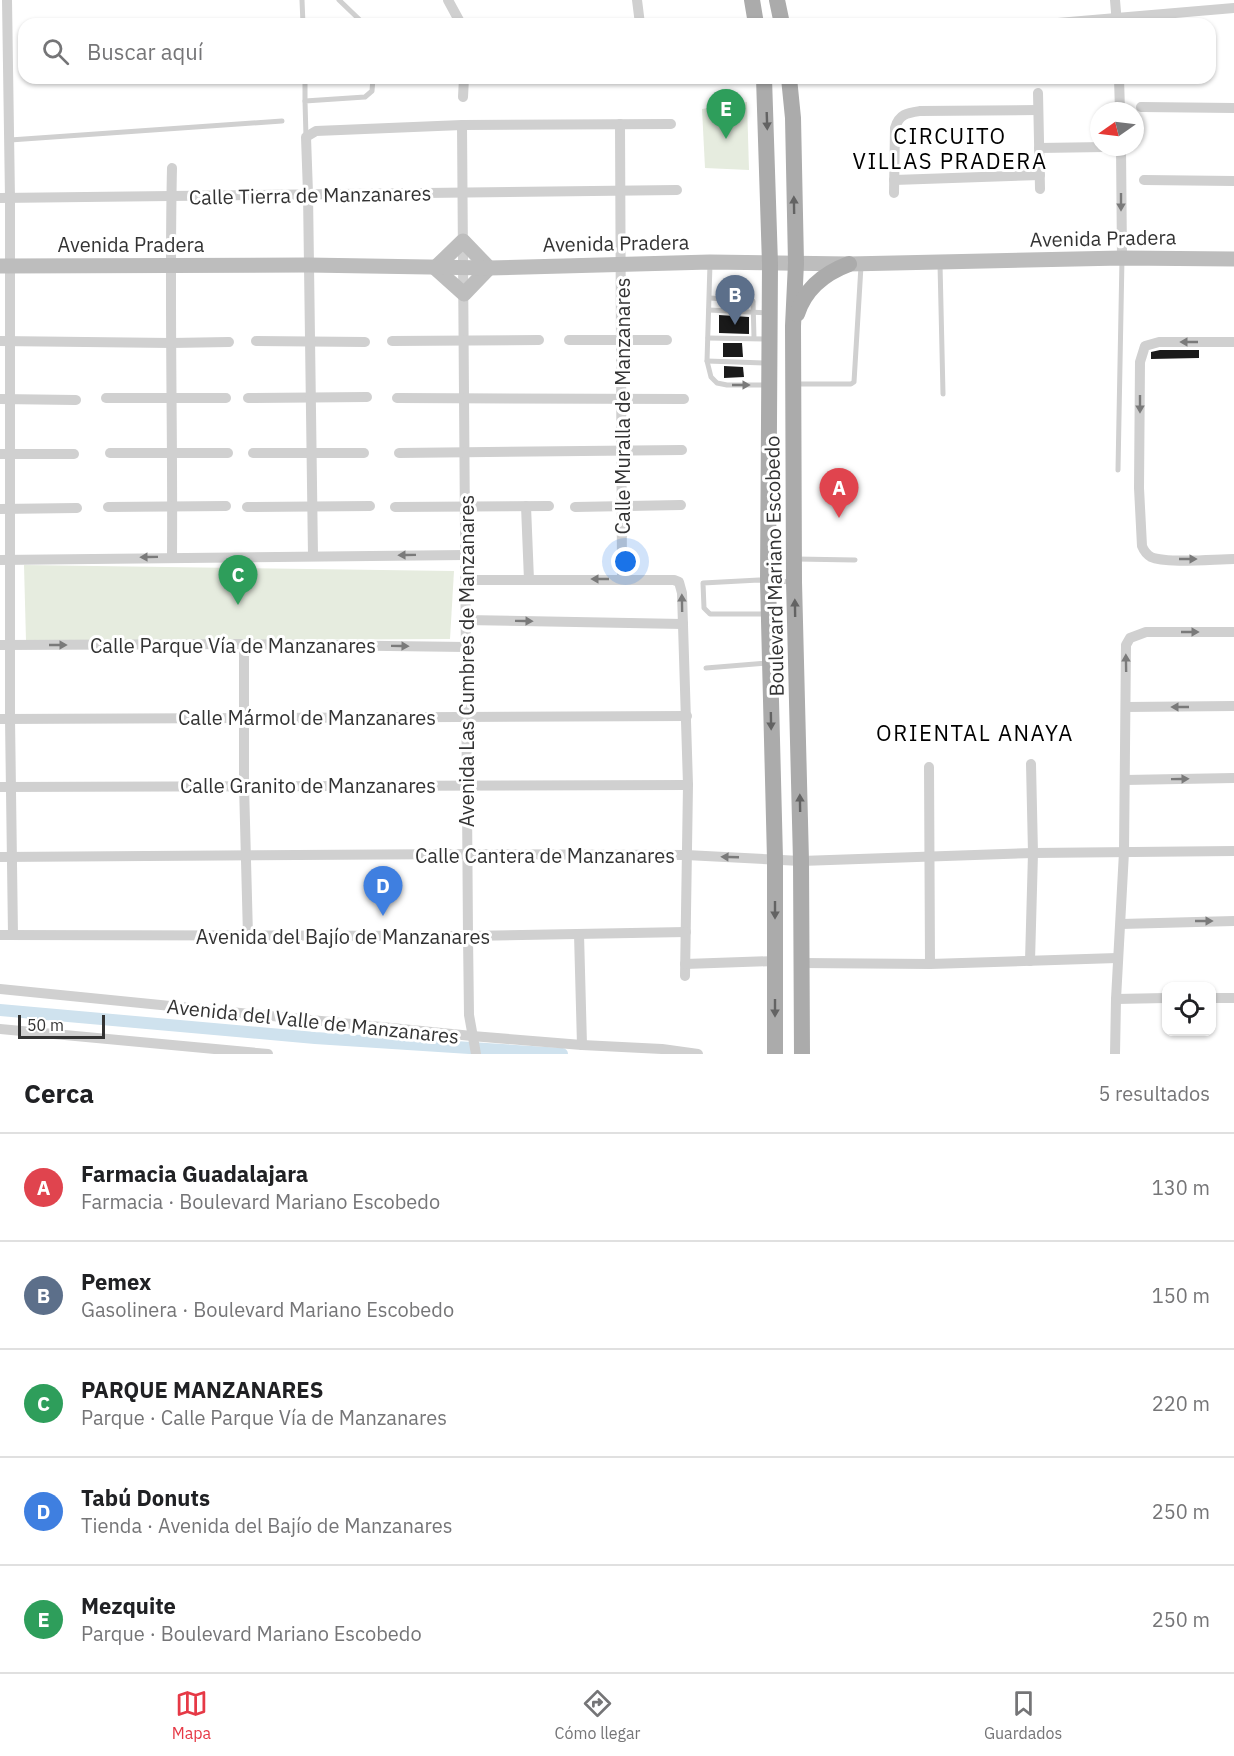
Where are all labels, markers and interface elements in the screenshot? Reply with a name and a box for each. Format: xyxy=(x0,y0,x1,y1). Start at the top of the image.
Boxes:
search box xyxy=(18,18,1216,84)
icon: search xyxy=(39,35,72,68)
text: Buscar aquí xyxy=(87,37,203,66)
pin: E xyxy=(706,90,746,139)
north arrow xyxy=(1090,102,1144,156)
one-way arrow xyxy=(762,112,771,131)
district label: CIRCUITO VILLAS PRADERA xyxy=(852,121,1048,175)
street label: Calle Tierra de Manzanares xyxy=(189,179,431,211)
one-way arrow xyxy=(1116,193,1126,212)
one-way arrow xyxy=(790,195,799,214)
street label: Avenida Pradera xyxy=(1029,223,1177,253)
street label: Avenida Pradera xyxy=(542,228,690,258)
street label: Avenida Pradera xyxy=(58,231,205,258)
pin: B xyxy=(716,276,754,325)
street label: Calle Muralla de Manzanares xyxy=(609,278,636,534)
one-way arrow xyxy=(1179,337,1198,347)
one-way arrow xyxy=(731,380,750,390)
one-way arrow xyxy=(1135,394,1145,413)
street label: Boulevard Mariano Escobedo xyxy=(758,435,790,697)
pin: A xyxy=(820,468,858,518)
street label: Avenida Las Cumbres de Manzanares xyxy=(453,495,480,827)
your location xyxy=(611,547,640,576)
one-way arrow xyxy=(397,550,416,560)
one-way arrow xyxy=(139,552,158,562)
one-way arrow xyxy=(1179,554,1198,564)
pin: C xyxy=(218,556,258,605)
one-way arrow xyxy=(590,574,609,584)
one-way arrow xyxy=(678,593,687,612)
one-way arrow xyxy=(790,598,800,617)
one-way arrow xyxy=(514,616,533,626)
one-way arrow xyxy=(1181,627,1200,637)
street label: Calle Parque Vía de Manzanares xyxy=(90,632,376,659)
one-way arrow xyxy=(49,640,68,650)
one-way arrow xyxy=(391,641,410,651)
one-way arrow xyxy=(1121,654,1131,673)
one-way arrow xyxy=(1171,702,1190,711)
street label: Calle Mármol de Manzanares xyxy=(178,704,436,731)
one-way arrow xyxy=(767,712,776,731)
district label: ORIENTAL ANAYA xyxy=(876,718,1074,747)
street label: Calle Granito de Manzanares xyxy=(180,772,436,799)
one-way arrow xyxy=(1170,774,1189,784)
one-way arrow xyxy=(795,793,804,812)
street label: Calle Cantera de Manzanares xyxy=(415,842,675,869)
one-way arrow xyxy=(721,852,740,862)
pin: D xyxy=(364,866,403,916)
one-way arrow xyxy=(770,901,780,920)
one-way arrow xyxy=(1194,916,1213,926)
street label: Avenida del Bajío de Manzanares xyxy=(196,923,490,950)
map controls xyxy=(1162,982,1216,1036)
button: locate xyxy=(1162,982,1216,1036)
street label: Avenida del Valle de Manzanares xyxy=(166,992,460,1050)
one-way arrow xyxy=(770,998,780,1017)
scale bar xyxy=(18,1012,105,1040)
text: 50 m xyxy=(27,1015,64,1035)
text: Cerca xyxy=(24,1076,94,1110)
text: 5 resultados xyxy=(1098,1080,1210,1107)
text: Farmacia Guadalajara xyxy=(81,1159,308,1188)
text: A xyxy=(37,1174,50,1201)
text: 130 m xyxy=(1152,1174,1210,1201)
text: Farmacia · Boulevard Mariano Escobedo xyxy=(81,1188,440,1215)
text: Pemex xyxy=(81,1267,151,1296)
text: B xyxy=(37,1282,50,1309)
text: 150 m xyxy=(1152,1282,1210,1309)
text: Gasolinera · Boulevard Mariano Escobedo xyxy=(81,1296,454,1323)
text: PARQUE MANZANARES xyxy=(81,1375,323,1404)
text: C xyxy=(37,1390,50,1417)
text: 220 m xyxy=(1152,1390,1210,1417)
text: Parque · Calle Parque Vía de Manzanares xyxy=(81,1404,447,1431)
text: Tabú Donuts xyxy=(81,1483,210,1512)
text: D xyxy=(37,1498,50,1525)
text: 250 m xyxy=(1152,1498,1210,1525)
text: Tienda · Avenida del Bajío de Manzanares xyxy=(81,1512,452,1539)
text: Mezquite xyxy=(81,1591,176,1620)
text: E xyxy=(37,1606,50,1633)
text: 250 m xyxy=(1152,1606,1210,1633)
text: Parque · Boulevard Mariano Escobedo xyxy=(81,1620,422,1647)
tab: Mapa xyxy=(172,1687,211,1743)
tab: Cómo llegar xyxy=(555,1687,640,1743)
tab: Guardados xyxy=(984,1687,1062,1743)

